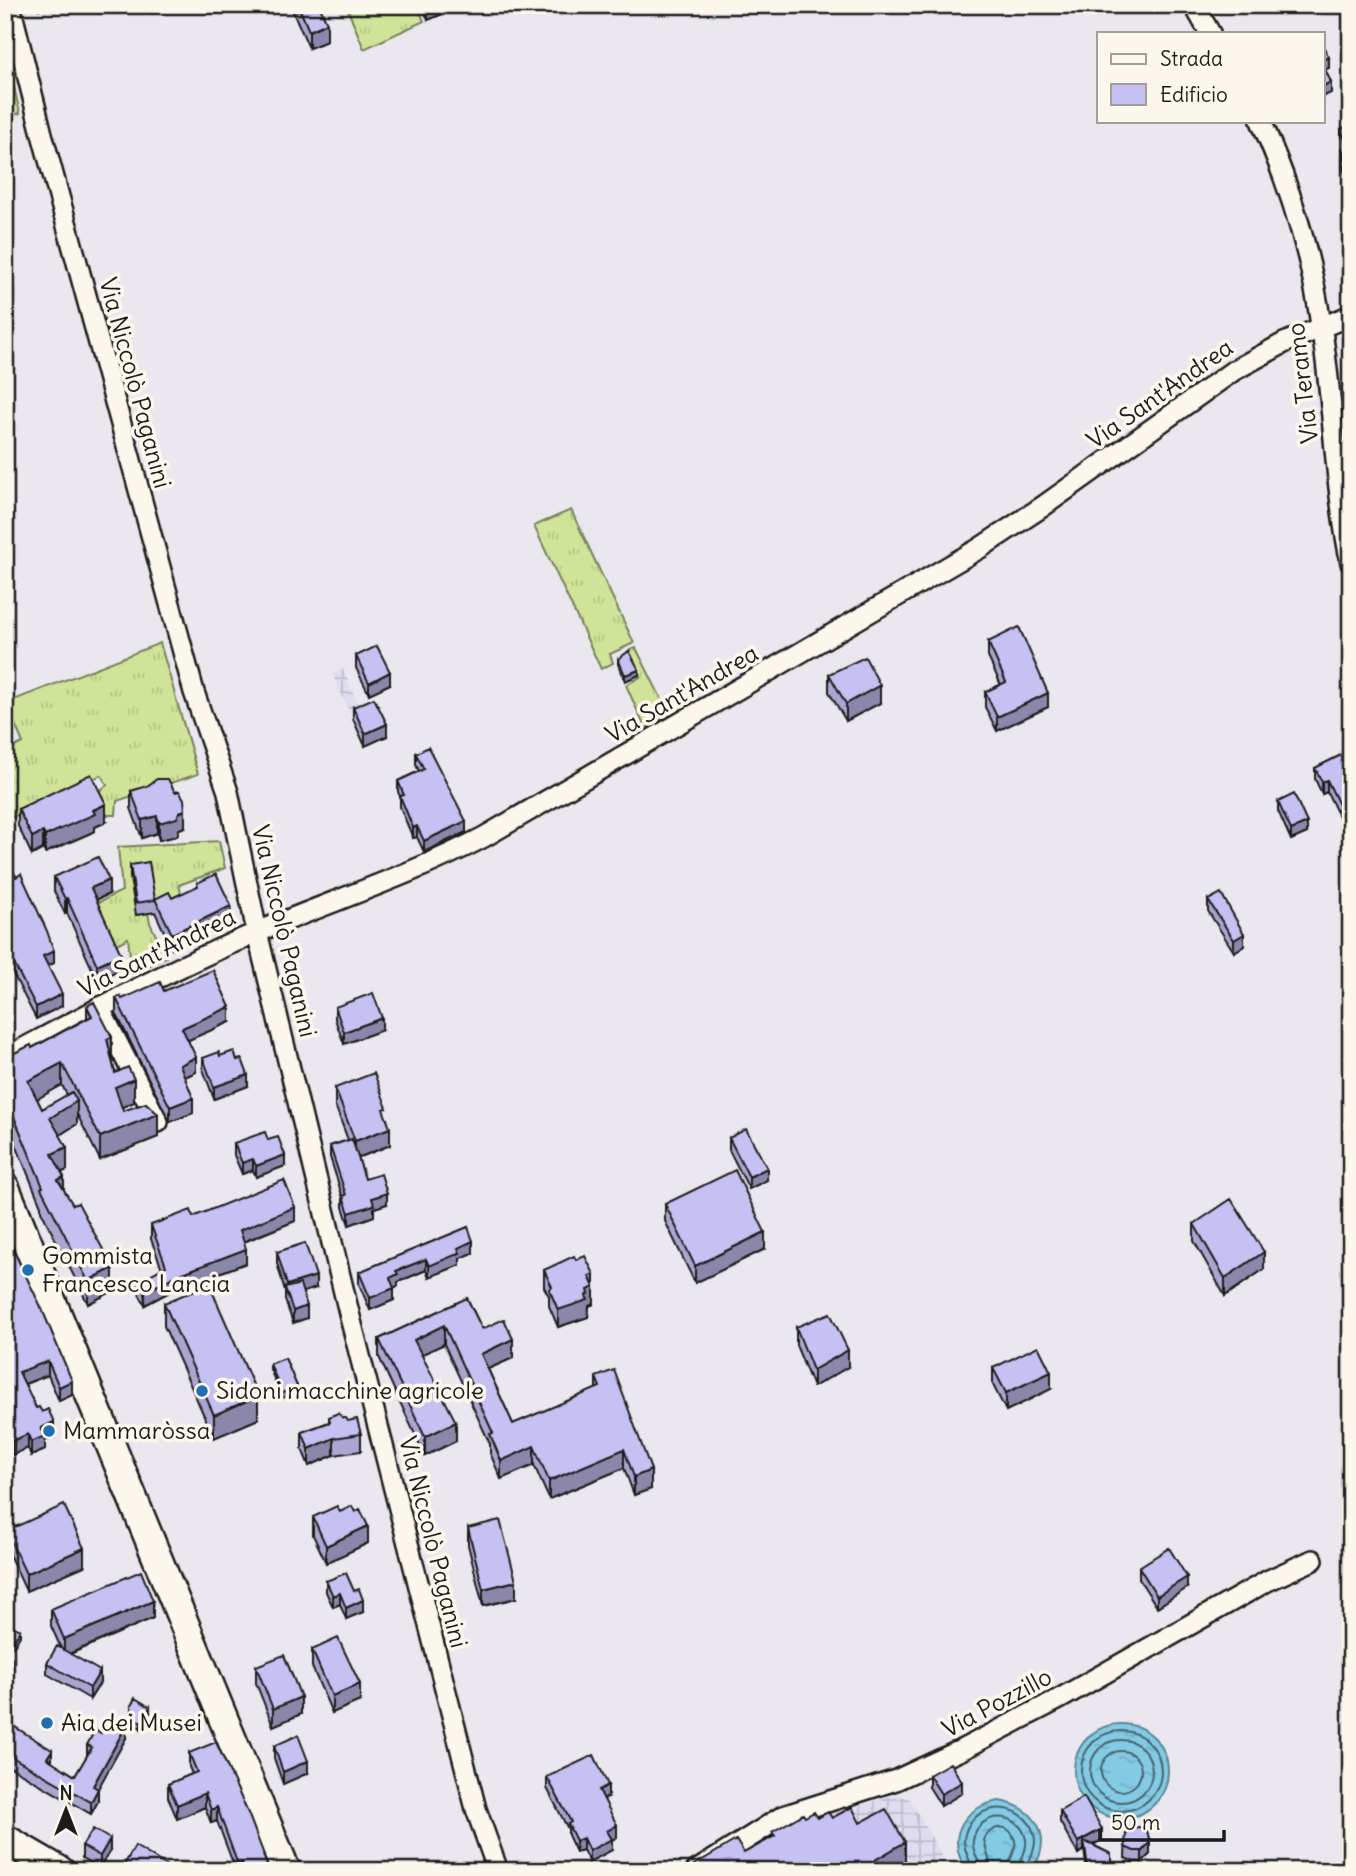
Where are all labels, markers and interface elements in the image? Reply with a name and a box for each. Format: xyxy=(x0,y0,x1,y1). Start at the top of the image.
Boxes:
legend xyxy=(1097,32,1324,122)
text: Strada xyxy=(1160,45,1223,72)
text: Edificio xyxy=(1160,81,1228,108)
street label: Via Niccolò Paganini xyxy=(93,274,179,491)
street label: Via Teramo xyxy=(1280,321,1324,445)
street label: Via Sant'Andrea xyxy=(1081,332,1238,455)
street label: Via Sant'Andrea xyxy=(600,637,763,749)
street label: Via Niccolò Paganini xyxy=(246,822,324,1040)
street label: Via Sant'Andrea xyxy=(73,901,240,1003)
place label: Gommista Francesco Lancia xyxy=(42,1240,230,1298)
marker: Gommista Francesco Lancia xyxy=(20,1262,36,1278)
place label: Sidoni macchine agricole xyxy=(216,1375,484,1405)
marker: Sidoni macchine agricole xyxy=(194,1383,210,1399)
place label: Mammaròssa xyxy=(63,1415,210,1445)
marker: Mammaròssa xyxy=(41,1423,57,1439)
street label: Via Niccolò Paganini xyxy=(393,1433,475,1651)
street label: Via Pozzillo xyxy=(937,1661,1056,1743)
place label: Aia dei Musei xyxy=(61,1707,202,1737)
marker: Aia dei Musei xyxy=(39,1715,55,1731)
north arrow xyxy=(32,1774,102,1844)
text: N xyxy=(59,1781,73,1805)
scale bar xyxy=(1100,1799,1225,1843)
text: 50 m xyxy=(1111,1809,1160,1836)

